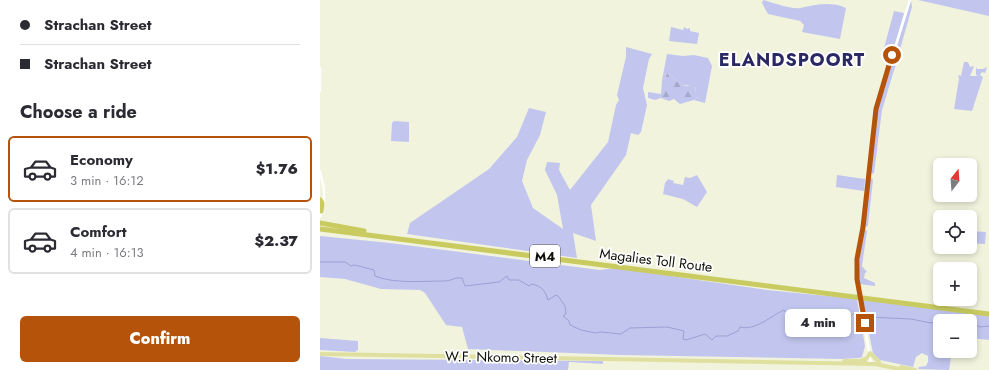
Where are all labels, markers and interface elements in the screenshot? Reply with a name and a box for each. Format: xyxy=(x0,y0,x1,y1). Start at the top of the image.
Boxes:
text: Strachan Street xyxy=(44,14,152,36)
route start xyxy=(883,46,901,64)
district label: ELANDSPOORT xyxy=(719,47,865,73)
text: Strachan Street xyxy=(44,53,152,75)
text: Choose a ride xyxy=(20,99,137,125)
text: Economy xyxy=(70,149,133,171)
icon: car xyxy=(22,151,58,187)
text: $1.76 xyxy=(256,158,298,180)
north arrow xyxy=(933,158,977,202)
map controls xyxy=(933,158,977,358)
text: 3 min · 16:12 xyxy=(70,171,144,190)
button: locate xyxy=(933,210,977,254)
text: Comfort xyxy=(70,221,127,243)
icon: car xyxy=(22,223,58,259)
text: $2.37 xyxy=(255,230,298,252)
text: 4 min · 16:13 xyxy=(70,243,144,262)
street label: Magalies Toll Route xyxy=(598,243,714,277)
road number: M4 xyxy=(530,245,560,267)
button: + xyxy=(933,262,977,306)
callout: 4 min xyxy=(785,309,851,337)
text: 4 min xyxy=(800,313,836,332)
route end xyxy=(856,314,874,332)
button: − xyxy=(933,314,977,358)
button: Confirm xyxy=(20,316,300,362)
street label: W.F. Nkomo Street xyxy=(445,346,558,368)

